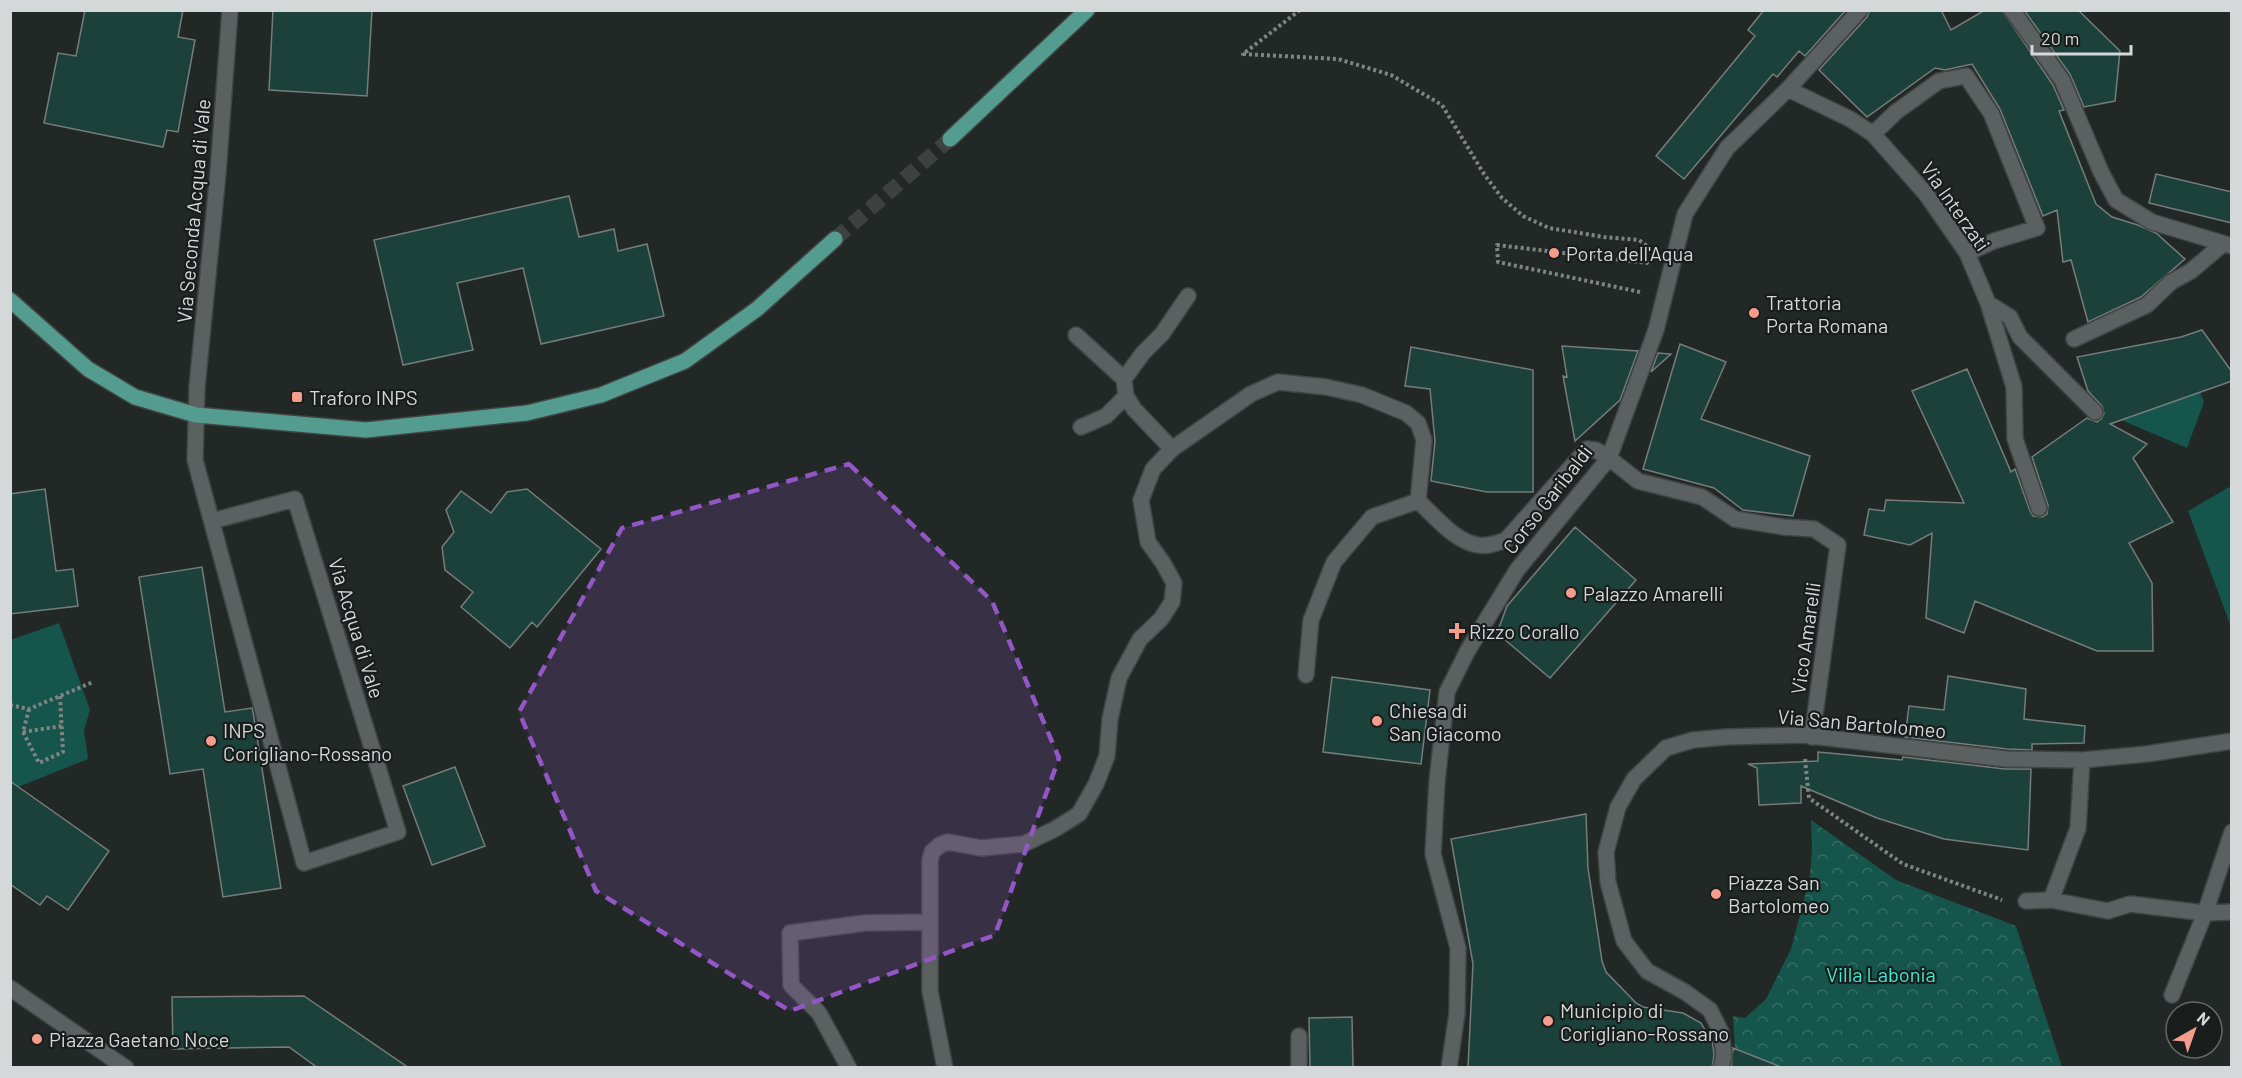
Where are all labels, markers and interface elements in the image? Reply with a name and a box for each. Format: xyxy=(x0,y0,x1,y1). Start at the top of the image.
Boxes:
scale bar xyxy=(2032,18,2131,56)
text: 20 m xyxy=(2041,27,2079,49)
street label: Via Seconda Acqua di Vale xyxy=(171,98,215,324)
street label: Via Interzati xyxy=(1916,157,1996,255)
place label: Porta dell'Aqua xyxy=(1566,241,1693,265)
marker: Porta dell'Aqua xyxy=(1547,246,1561,260)
place label: Trattoria Porta Romana xyxy=(1766,290,1888,337)
marker: Trattoria Porta Romana xyxy=(1747,306,1761,320)
place label: Traforo INPS xyxy=(309,385,418,409)
marker: Traforo INPS xyxy=(290,390,304,404)
street label: Corso Garibaldi xyxy=(1497,440,1597,558)
street label: Via Acqua di Vale xyxy=(324,555,390,701)
street label: Vico Amarelli xyxy=(1785,580,1825,696)
place label: Palazzo Amarelli xyxy=(1583,581,1724,605)
marker: Palazzo Amarelli xyxy=(1564,586,1578,600)
place label: Rizzo Corallo xyxy=(1469,619,1580,643)
marker: Rizzo Corallo xyxy=(1450,624,1464,638)
place label: Chiesa di San Giacomo xyxy=(1389,698,1502,745)
street label: Via San Bartolomeo xyxy=(1777,704,1947,742)
marker: Chiesa di San Giacomo xyxy=(1370,714,1384,728)
place label: INPS Corigliano-Rossano xyxy=(223,718,392,765)
marker: INPS Corigliano-Rossano xyxy=(204,734,218,748)
place label: Piazza San Bartolomeo xyxy=(1728,870,1830,917)
marker: Piazza San Bartolomeo xyxy=(1709,887,1723,901)
park label: Villa Labonia xyxy=(1826,962,1936,986)
place label: Municipio di Corigliano-Rossano xyxy=(1560,998,1729,1045)
north arrow xyxy=(2164,1000,2224,1060)
text: N xyxy=(2194,1007,2214,1029)
marker: Municipio di Corigliano-Rossano xyxy=(1541,1014,1555,1028)
place label: Piazza Gaetano Noce xyxy=(49,1027,230,1051)
marker: Piazza Gaetano Noce xyxy=(30,1032,44,1046)

